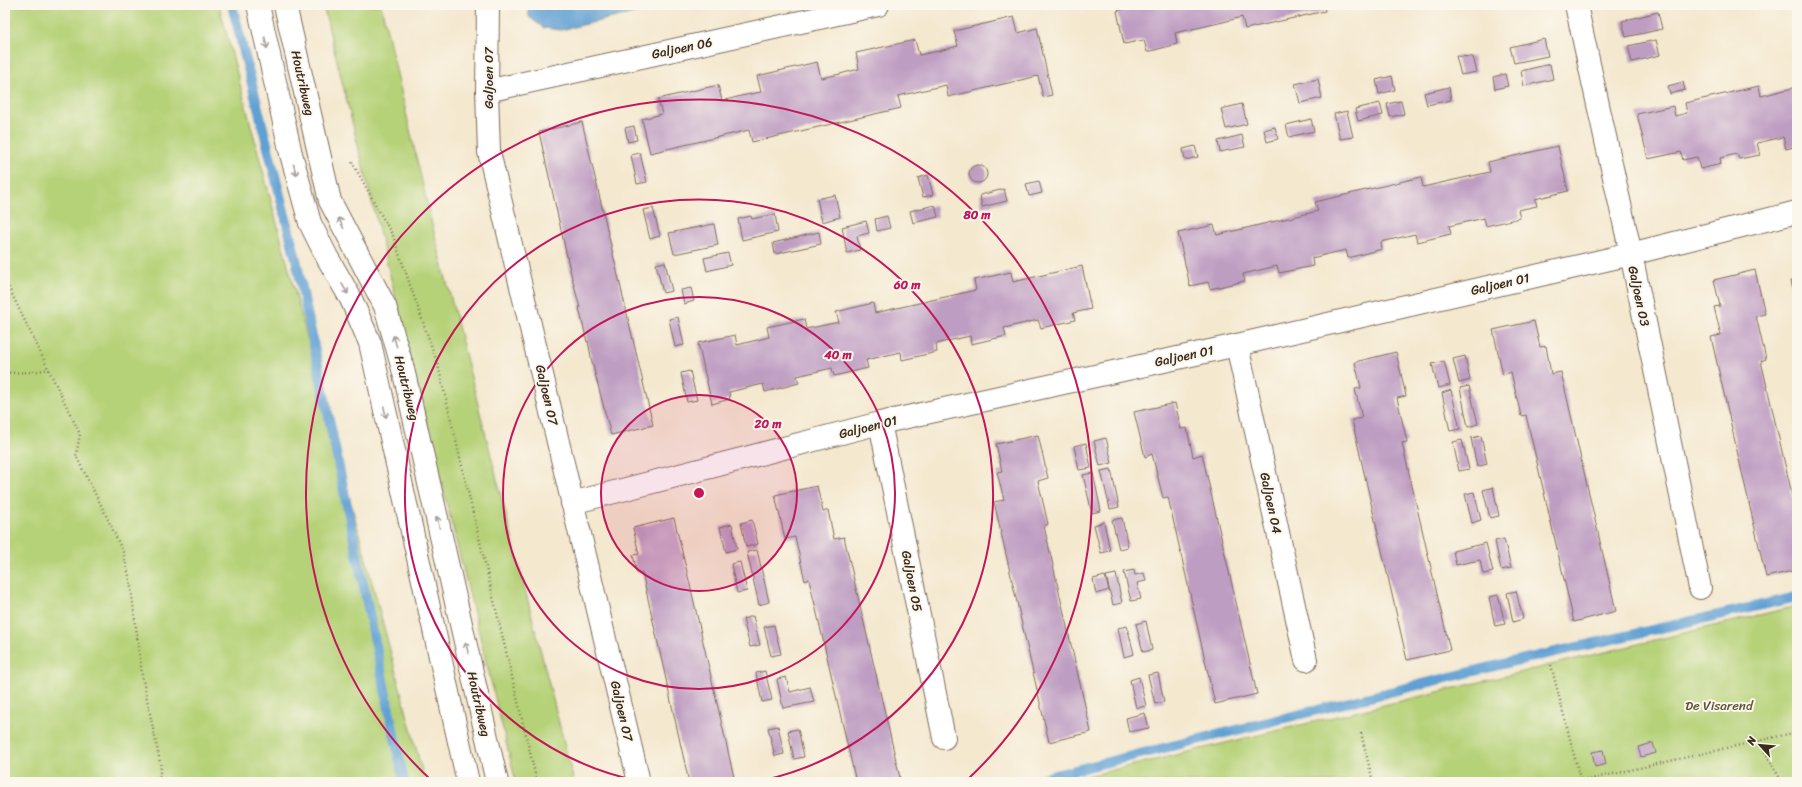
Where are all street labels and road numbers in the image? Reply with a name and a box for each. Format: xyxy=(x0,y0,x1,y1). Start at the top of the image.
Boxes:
street label: Galjoen 06 xyxy=(650,30,714,66)
street label: Galjoen 07 xyxy=(477,46,500,109)
street label: Houtribweg xyxy=(284,48,322,118)
street label: Galjoen 03 xyxy=(1621,264,1657,328)
street label: Galjoen 01 xyxy=(1468,266,1532,302)
street label: Galjoen 01 xyxy=(1152,338,1216,373)
street label: Houtribweg xyxy=(388,353,426,423)
street label: Galjoen 07 xyxy=(529,362,565,429)
street label: Galjoen 01 xyxy=(836,409,900,445)
street label: Galjoen 04 xyxy=(1253,470,1289,536)
street label: Galjoen 05 xyxy=(895,548,929,614)
street label: Houtribweg xyxy=(460,669,498,739)
street label: Galjoen 07 xyxy=(604,678,640,745)

